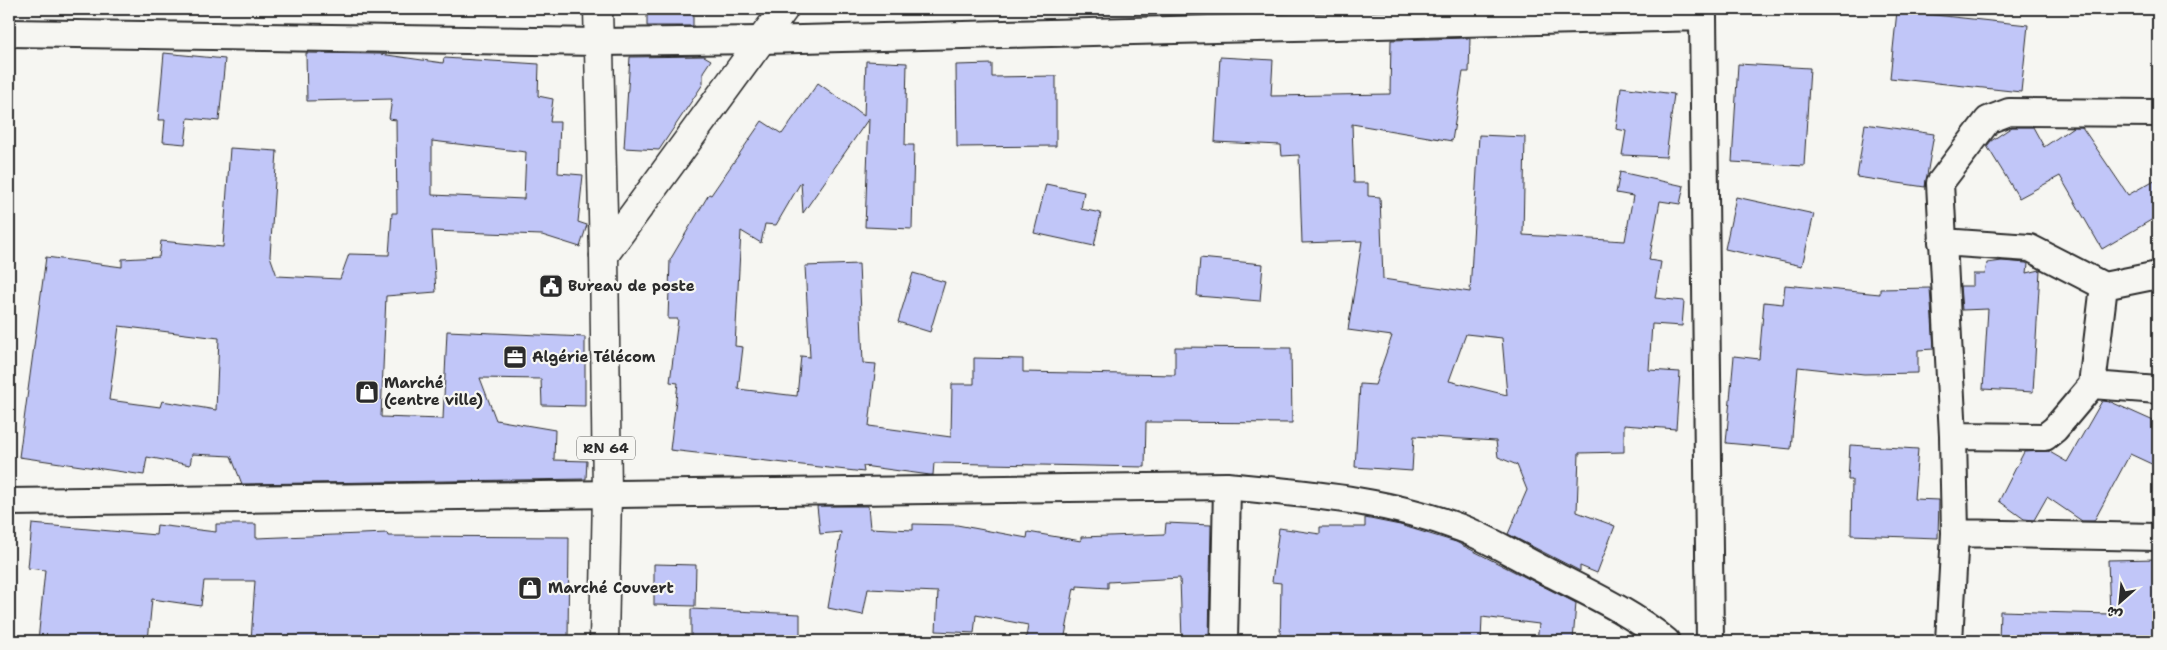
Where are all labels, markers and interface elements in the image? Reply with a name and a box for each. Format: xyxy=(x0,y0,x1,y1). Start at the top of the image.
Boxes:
public building icon: Bureau de poste xyxy=(538,273,564,299)
place label: Bureau de poste xyxy=(568,276,695,296)
office icon: Algérie Télécom xyxy=(502,344,528,370)
place label: Algérie Télécom xyxy=(532,347,656,367)
place label: Marché (centre ville) xyxy=(384,373,483,410)
shop icon: Marché (centre ville) xyxy=(354,379,380,405)
road number: RN 64 xyxy=(577,436,635,459)
shop icon: Marché Couvert xyxy=(517,575,543,601)
place label: Marché Couvert xyxy=(548,578,674,598)
north arrow xyxy=(2094,578,2144,628)
text: ش xyxy=(2103,602,2125,625)

